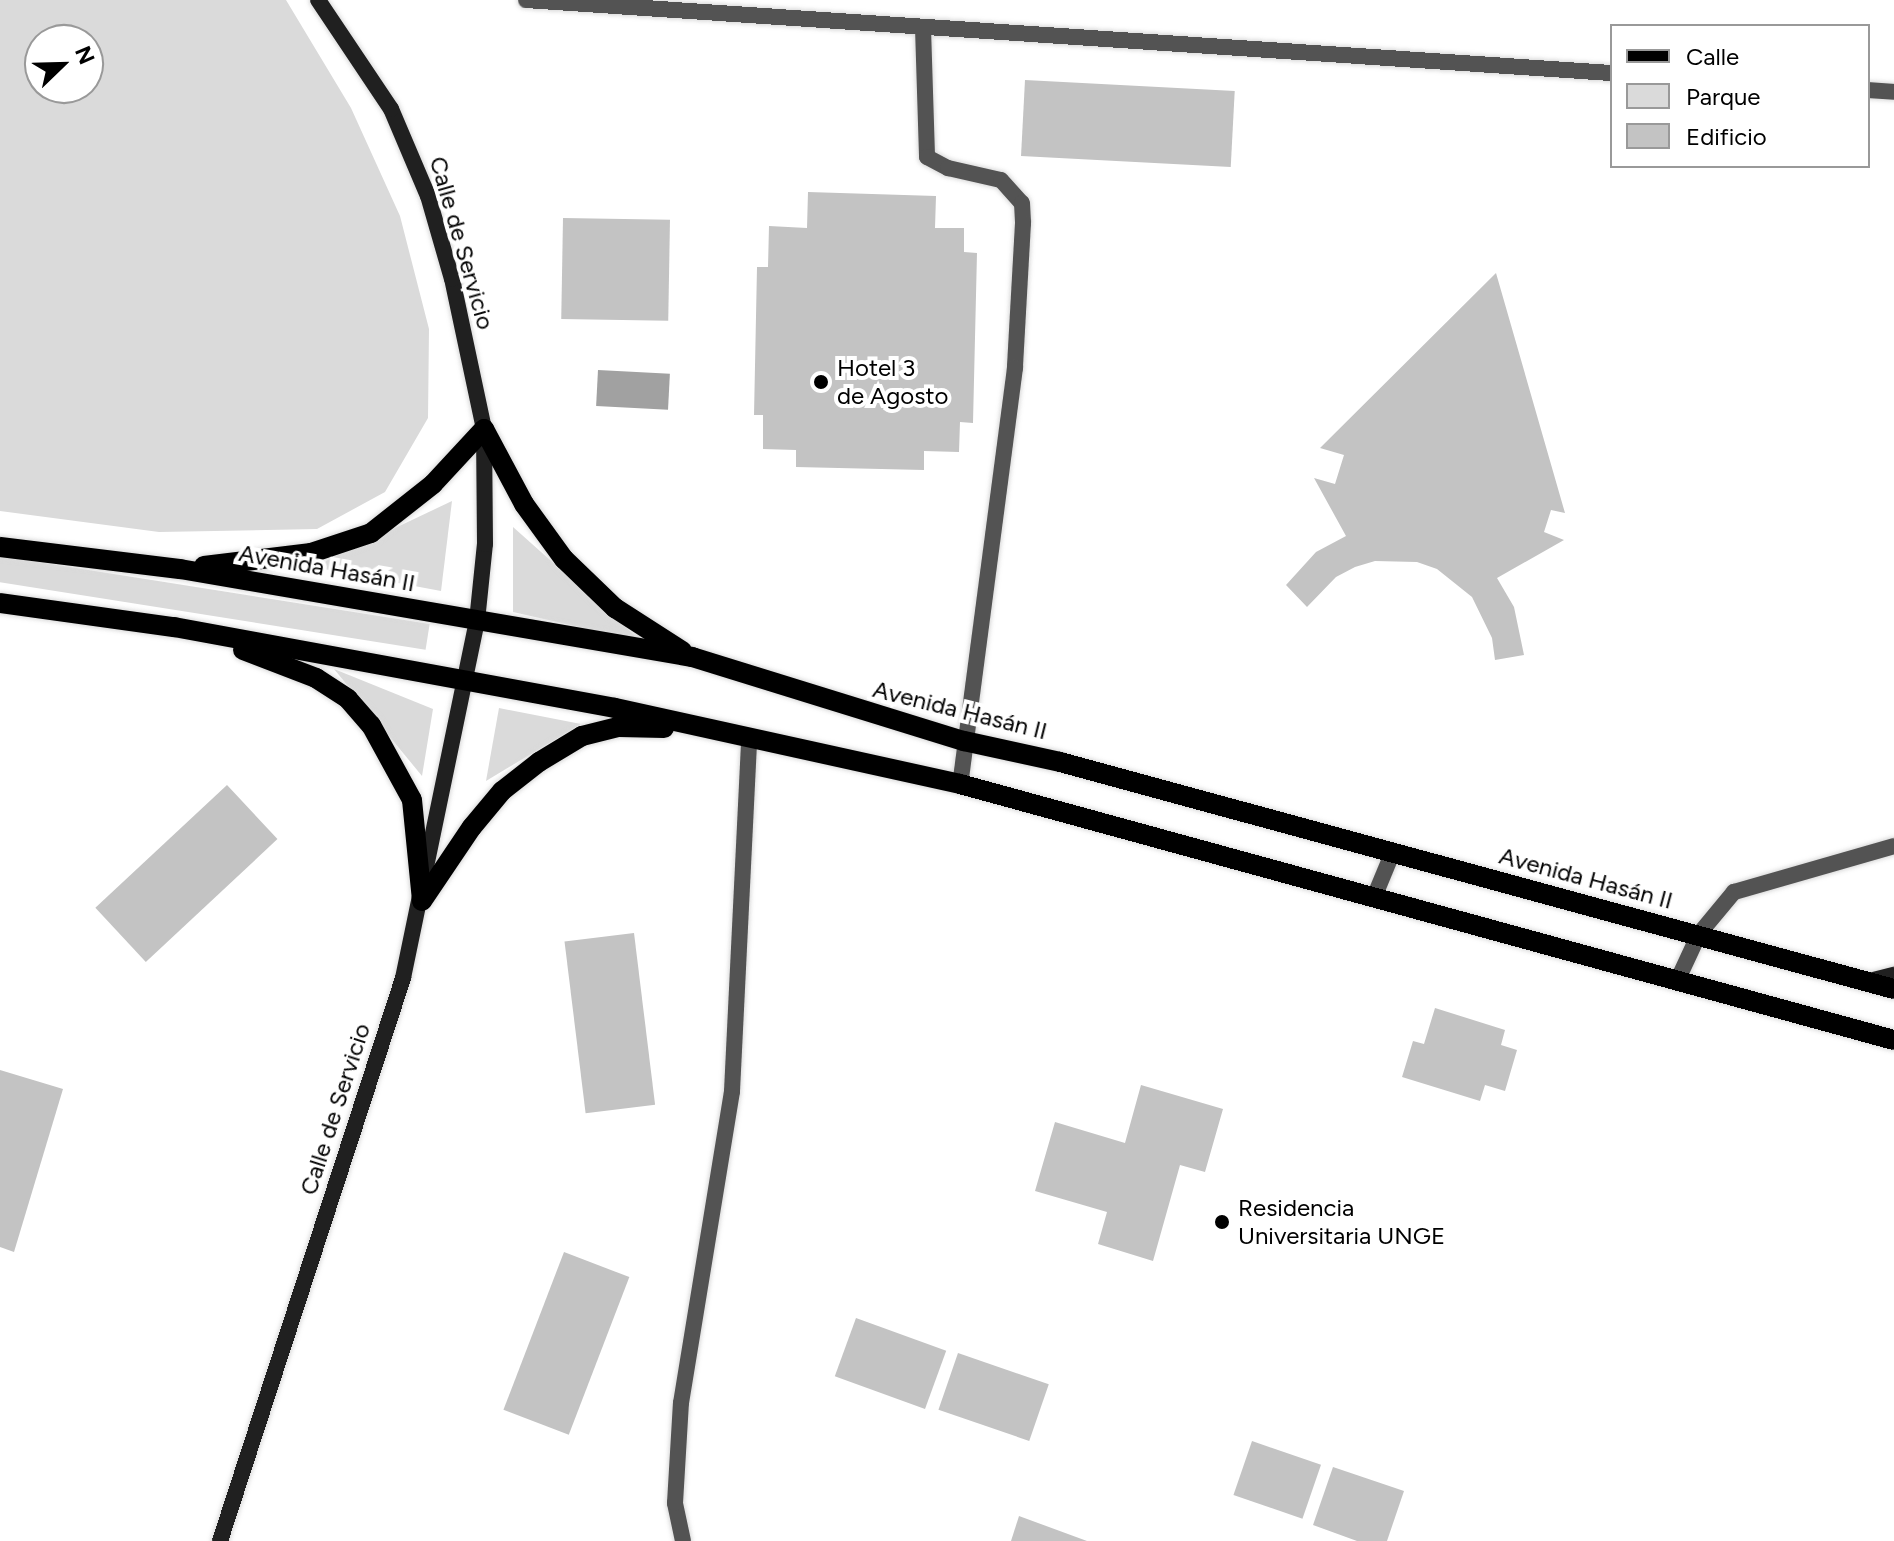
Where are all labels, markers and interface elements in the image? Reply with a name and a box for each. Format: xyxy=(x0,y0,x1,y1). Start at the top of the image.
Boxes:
north arrow xyxy=(24,24,104,104)
legend xyxy=(1610,24,1870,168)
text: N xyxy=(69,42,100,68)
text: Calle xyxy=(1686,42,1739,71)
text: Parque xyxy=(1686,82,1760,111)
text: Edificio xyxy=(1686,122,1767,151)
street label: Calle de Servicio xyxy=(424,153,500,333)
place label: Hotel 3 de Agosto xyxy=(837,354,948,410)
marker: Hotel 3 de Agosto xyxy=(812,373,830,391)
street label: Avenida Hasán II xyxy=(237,538,417,598)
street label: Avenida Hasán II xyxy=(870,674,1050,746)
street label: Avenida Hasán II xyxy=(1496,841,1676,915)
street label: Calle de Servicio xyxy=(294,1020,376,1198)
place label: Residencia Universitaria UNGE xyxy=(1238,1194,1445,1250)
marker: Residencia Universitaria UNGE xyxy=(1213,1213,1231,1231)

